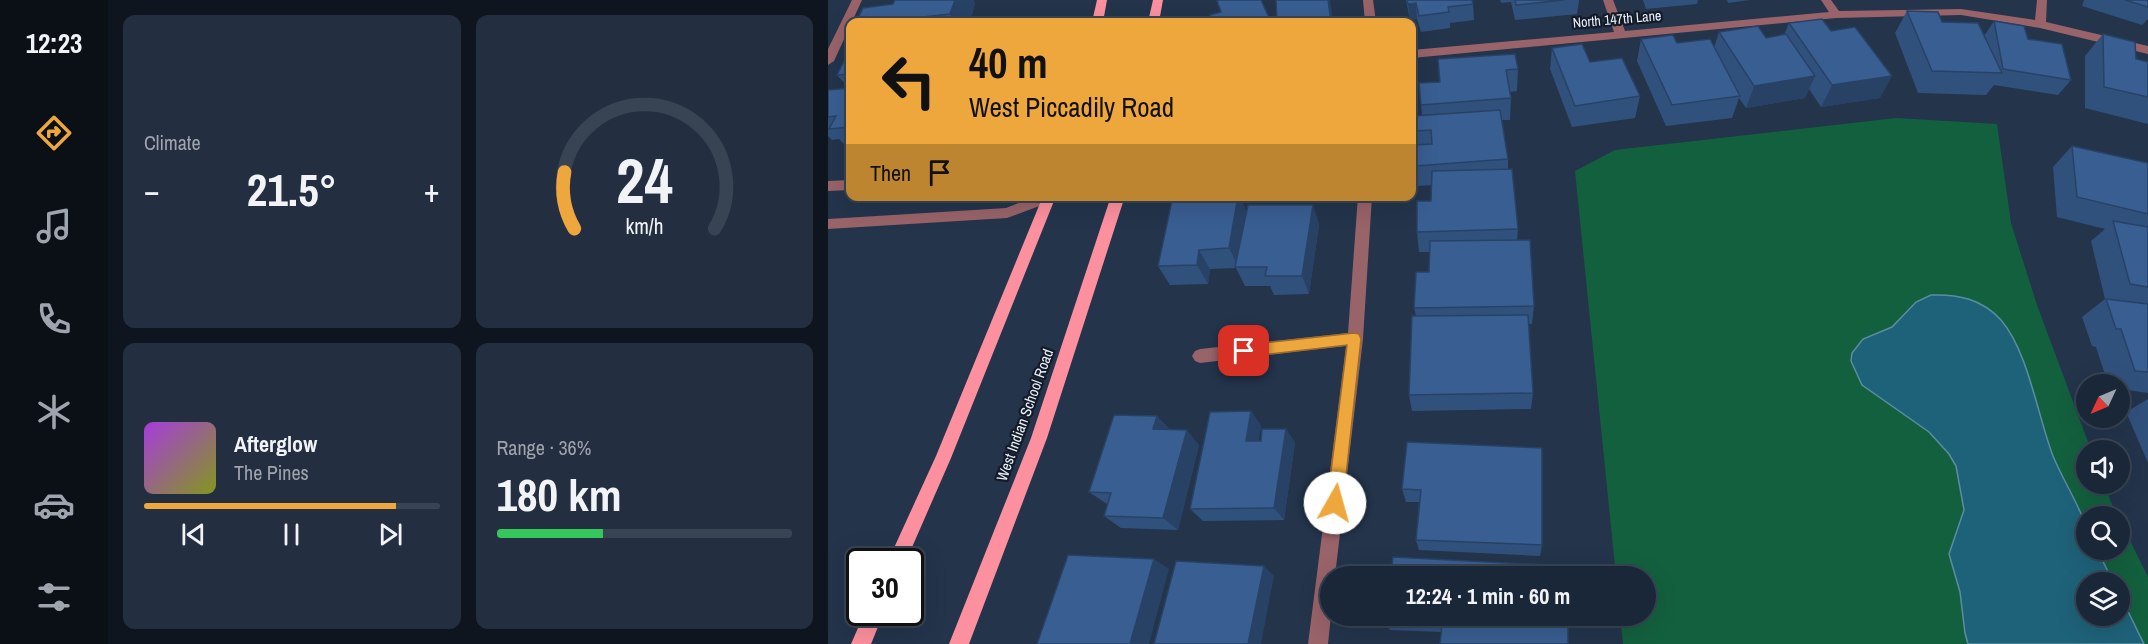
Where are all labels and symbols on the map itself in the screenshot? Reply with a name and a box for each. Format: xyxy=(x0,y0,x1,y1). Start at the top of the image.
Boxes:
street label: North 147th Lane xyxy=(1572,6,1662,32)
pin xyxy=(1218,325,1269,376)
street label: West Indian School Road xyxy=(991,346,1058,484)
north arrow xyxy=(2076,374,2130,428)
position arrow xyxy=(1303,471,1367,535)
speed limit sign: 30 xyxy=(846,548,924,626)

